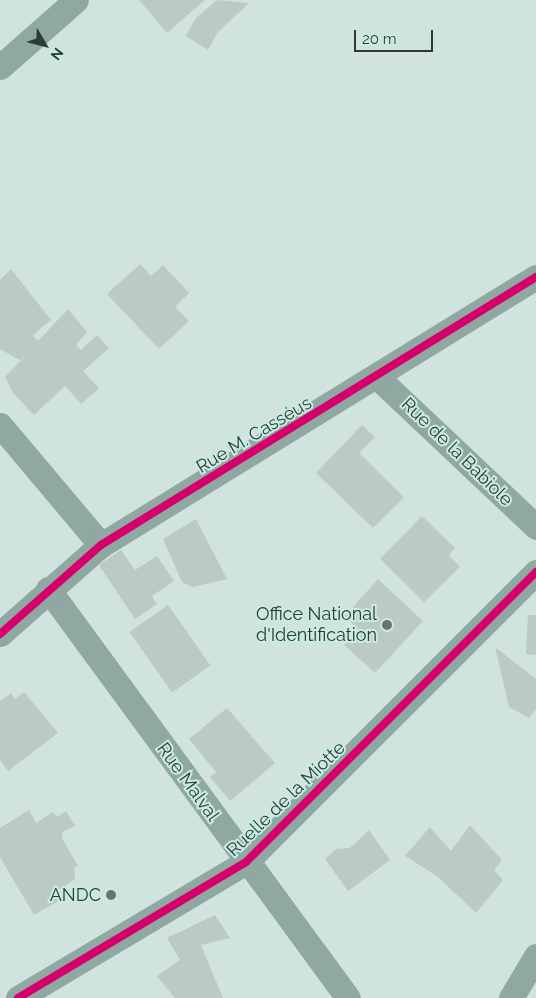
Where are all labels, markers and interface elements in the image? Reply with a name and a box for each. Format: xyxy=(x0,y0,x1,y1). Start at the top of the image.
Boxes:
north arrow xyxy=(20,20,70,70)
scale bar xyxy=(356,20,435,52)
text: 20 m xyxy=(362,30,397,48)
text: N xyxy=(47,45,67,63)
street label: Rue M. Casséus xyxy=(192,392,316,478)
street label: Rue de la Babiole xyxy=(397,393,517,511)
place label: Office National d'Identification xyxy=(256,604,377,646)
marker: Office National d'Identification xyxy=(381,619,393,631)
street label: Ruelle de la Miotte xyxy=(222,737,350,861)
street label: Rue Malval xyxy=(152,739,224,825)
place label: ANDC xyxy=(50,884,101,906)
marker: ANDC xyxy=(105,889,117,901)

